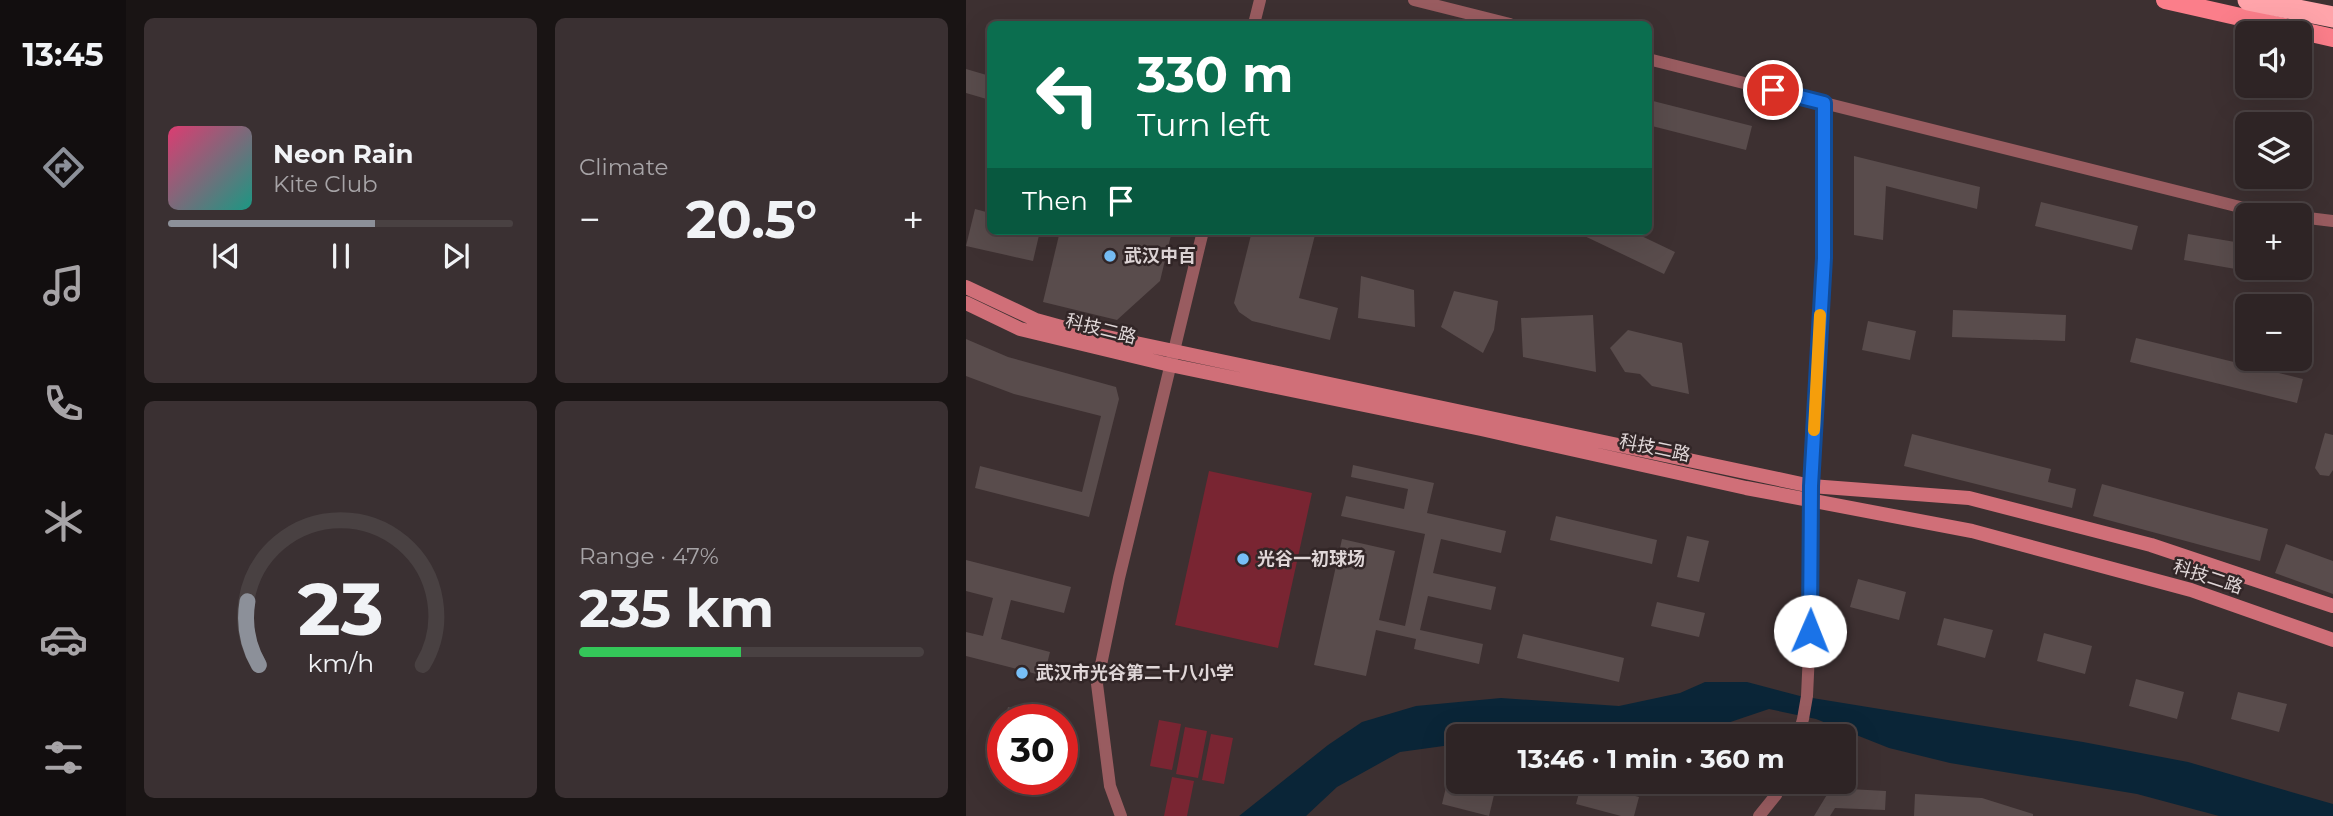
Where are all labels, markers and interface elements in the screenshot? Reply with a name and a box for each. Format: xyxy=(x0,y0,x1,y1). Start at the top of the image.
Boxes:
map controls xyxy=(2235,21,2312,371)
button: sound xyxy=(2235,21,2312,98)
text: 13:45 xyxy=(23,35,103,74)
text: 330 m xyxy=(1137,45,1293,104)
icon: left xyxy=(1022,49,1113,140)
pin xyxy=(1743,60,1803,120)
icon: arrive xyxy=(1754,71,1792,109)
text: Turn left xyxy=(1137,105,1271,144)
button: layers xyxy=(2235,112,2312,189)
text: Neon Rain xyxy=(273,138,414,170)
icon: directions xyxy=(39,143,88,192)
text: Climate xyxy=(579,153,668,181)
text: Kite Club xyxy=(273,170,378,198)
icon: arrive xyxy=(1102,182,1140,220)
text: Then xyxy=(1022,185,1088,217)
text: 20.5° xyxy=(686,188,817,251)
text: − xyxy=(579,196,601,243)
text: + xyxy=(902,196,924,243)
button: + xyxy=(2235,203,2312,280)
icon: previous xyxy=(207,237,245,275)
icon: pause xyxy=(322,237,360,275)
icon: next xyxy=(437,237,475,275)
place label: 武汉中百 xyxy=(1124,245,1196,267)
marker: 武汉中百 xyxy=(1102,248,1118,264)
icon: music xyxy=(39,261,88,310)
button: − xyxy=(2235,294,2312,371)
street label: 科技二路 xyxy=(1063,310,1139,348)
icon: phone xyxy=(39,379,88,428)
street label: 科技二路 xyxy=(1617,430,1693,466)
icon: climate xyxy=(39,497,88,546)
text: Range · 47% xyxy=(579,542,719,570)
place label: 光谷一初球场 xyxy=(1257,548,1365,570)
marker: 光谷一初球场 xyxy=(1235,551,1251,567)
street label: 科技二路 xyxy=(2170,555,2246,599)
text: 23 xyxy=(297,566,384,654)
text: 235 km xyxy=(579,577,774,640)
position arrow xyxy=(1773,594,1847,668)
icon: car xyxy=(39,615,88,664)
text: km/h xyxy=(307,648,374,678)
place label: 武汉市光谷第二十八小学 xyxy=(1036,662,1234,684)
marker: 武汉市光谷第二十八小学 xyxy=(1014,665,1030,681)
speed limit sign: 30 xyxy=(987,704,1078,795)
icon: filters xyxy=(39,733,88,782)
text: 13:46 · 1 min · 360 m xyxy=(1518,743,1784,775)

